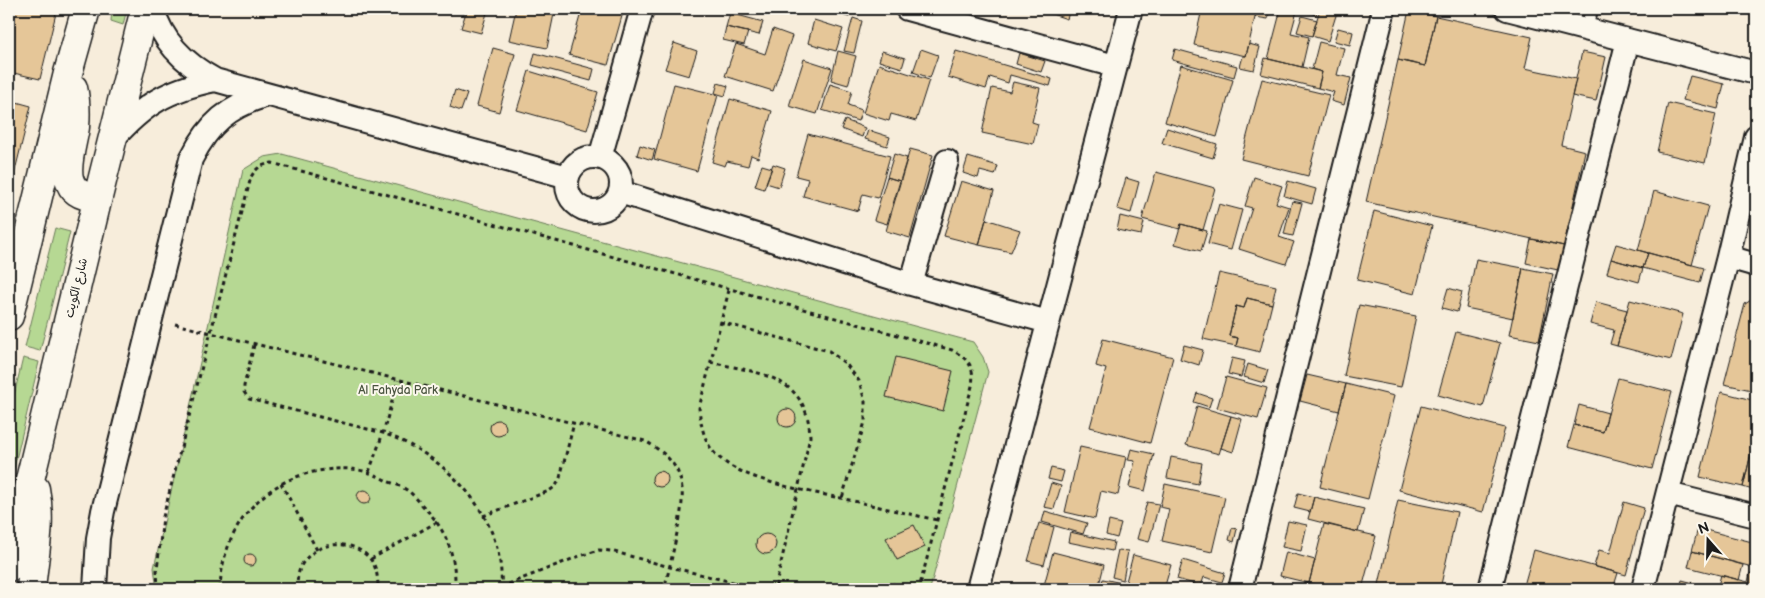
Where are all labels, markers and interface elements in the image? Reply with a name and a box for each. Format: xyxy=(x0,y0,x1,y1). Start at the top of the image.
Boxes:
street label: شارع الكويت xyxy=(62,257,92,320)
park label: Al Fahyda Park xyxy=(358,383,438,398)
north arrow xyxy=(1682,516,1732,566)
text: N xyxy=(1696,518,1712,538)

